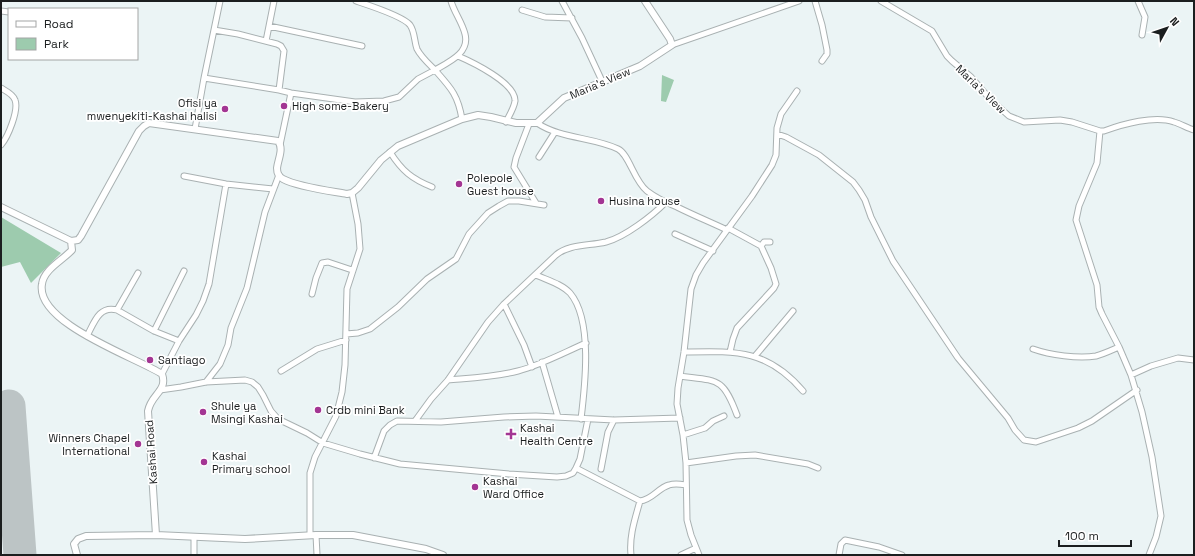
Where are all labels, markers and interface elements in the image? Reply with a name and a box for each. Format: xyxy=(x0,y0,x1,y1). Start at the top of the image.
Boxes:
legend xyxy=(8,8,138,60)
north arrow xyxy=(1147,8,1187,48)
text: N xyxy=(1167,14,1182,29)
text: Road xyxy=(44,16,73,32)
text: Park xyxy=(44,36,69,52)
street label: Maria's View xyxy=(953,62,1009,117)
street label: Maria's View xyxy=(568,64,633,102)
place label: Ofisi ya mwenyekiti-Kashai halisi xyxy=(87,96,218,123)
place label: High some-Bakery xyxy=(292,99,389,113)
marker: High some-Bakery xyxy=(279,101,289,111)
marker: Ofisi ya mwenyekiti-Kashai halisi xyxy=(220,104,230,114)
place label: Polepole Guest house xyxy=(467,171,534,198)
marker: Polepole Guest house xyxy=(454,179,464,189)
place label: Husina house xyxy=(609,194,680,208)
marker: Husina house xyxy=(596,196,606,206)
place label: Santiago xyxy=(158,353,206,367)
marker: Santiago xyxy=(145,355,155,365)
place label: Shule ya Msingi Kashai xyxy=(211,399,283,426)
place label: Crdb mini Bank xyxy=(326,403,405,417)
marker: Crdb mini Bank xyxy=(313,405,323,415)
marker: Shule ya Msingi Kashai xyxy=(198,407,208,417)
street label: Kashai Road xyxy=(142,419,160,485)
place label: Kashai Health Centre xyxy=(520,421,593,448)
marker: Kashai Health Centre xyxy=(505,428,517,440)
place label: Winners Chapel International xyxy=(49,431,130,458)
marker: Winners Chapel International xyxy=(133,439,143,449)
place label: Kashai Primary school xyxy=(212,449,290,476)
marker: Kashai Primary school xyxy=(199,457,209,467)
place label: Kashai Ward Office xyxy=(483,474,544,501)
marker: Kashai Ward Office xyxy=(470,482,480,492)
scale bar xyxy=(1059,522,1131,548)
text: 100 m xyxy=(1065,528,1099,544)

